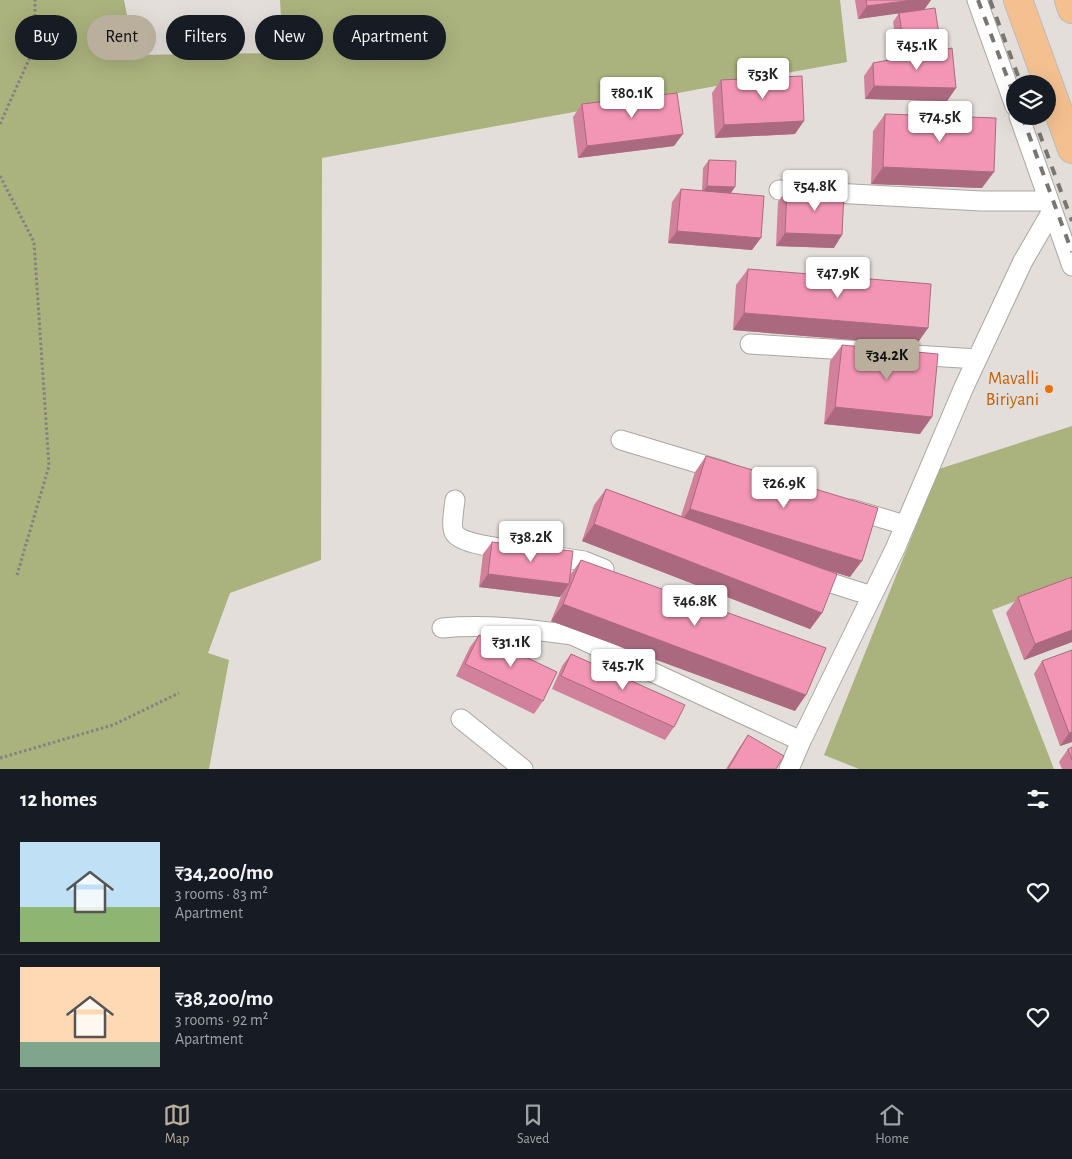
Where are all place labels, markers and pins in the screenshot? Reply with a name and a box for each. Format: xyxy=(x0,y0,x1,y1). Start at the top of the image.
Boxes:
pin: ₹45.1K xyxy=(876,28,958,71)
pin: ₹53K xyxy=(733,58,793,100)
pin: ₹80.1K xyxy=(591,76,673,119)
pin: ₹74.5K xyxy=(899,100,981,143)
pin: ₹54.8K xyxy=(774,170,856,212)
pin: ₹47.9K xyxy=(797,256,879,299)
pin: ₹34.2K xyxy=(846,338,928,381)
place label: Mavalli Biriyani xyxy=(986,370,1039,409)
marker: Mavalli Biriyani xyxy=(1043,383,1055,395)
pin: ₹26.9K xyxy=(743,466,825,509)
pin: ₹38.2K xyxy=(490,520,572,563)
pin: ₹46.8K xyxy=(654,584,736,627)
pin: ₹31.1K xyxy=(470,626,552,668)
pin: ₹45.7K xyxy=(582,648,664,691)

